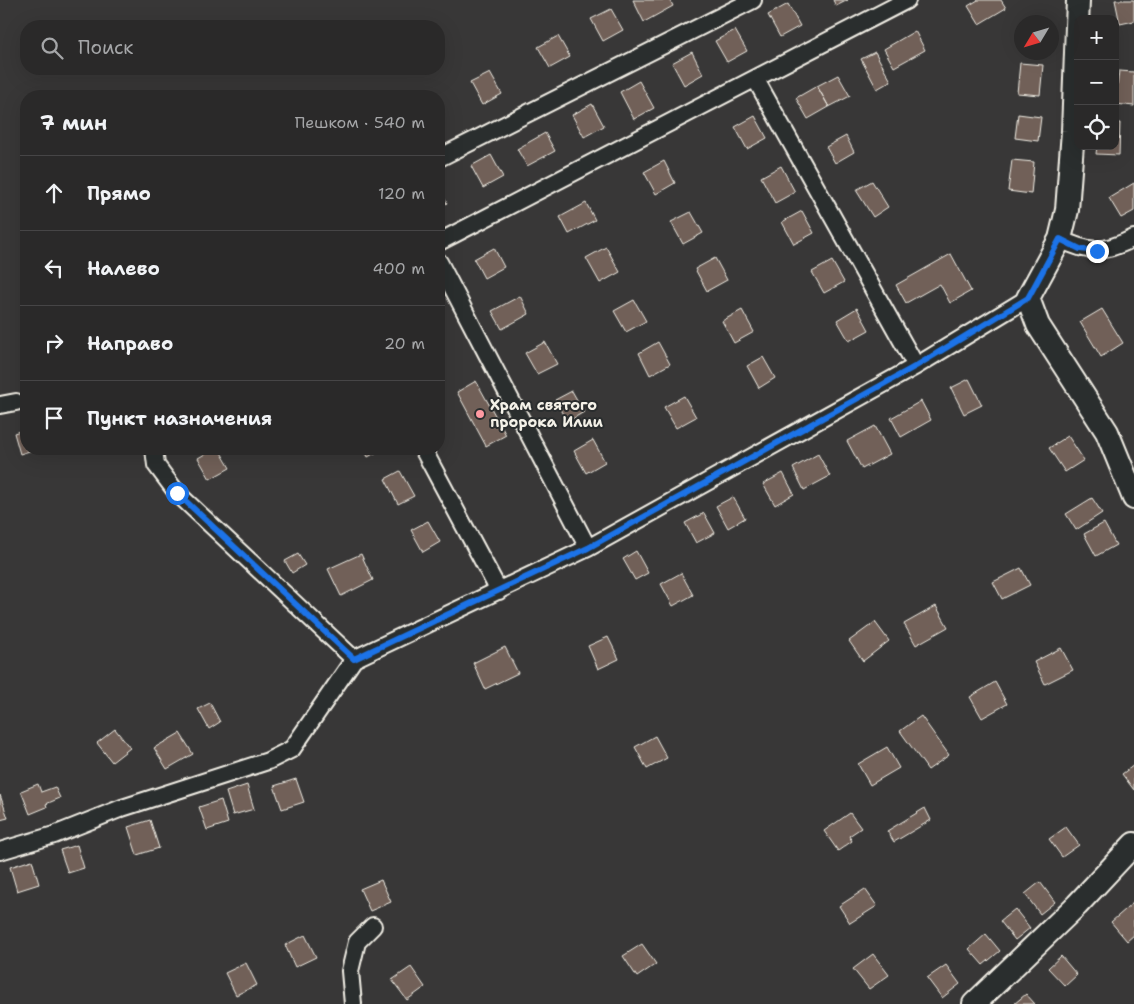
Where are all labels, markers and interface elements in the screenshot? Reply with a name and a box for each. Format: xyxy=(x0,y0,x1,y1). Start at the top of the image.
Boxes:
north arrow xyxy=(1014,15,1059,60)
map controls xyxy=(1074,15,1119,150)
button: + xyxy=(1074,15,1119,60)
search box xyxy=(20,20,445,75)
icon: search xyxy=(38,34,66,62)
text: Поиск xyxy=(78,35,133,60)
button: − xyxy=(1074,60,1119,105)
button: locate xyxy=(1074,105,1119,150)
text: 7 мин xyxy=(40,109,107,137)
text: Пешком · 540 m xyxy=(295,112,425,133)
icon: ahead xyxy=(40,179,68,207)
text: Прямо xyxy=(87,181,151,206)
text: 120 m xyxy=(378,183,425,204)
route end xyxy=(1086,240,1109,263)
icon: left xyxy=(40,254,68,282)
text: Налево xyxy=(87,256,160,281)
text: 400 m xyxy=(372,258,425,279)
icon: right xyxy=(40,329,68,357)
text: Направо xyxy=(87,331,173,356)
text: 20 m xyxy=(384,333,425,354)
place label: Храм святого пророка Илии xyxy=(490,395,603,432)
icon: arrive xyxy=(40,404,68,432)
text: Пункт назначения xyxy=(87,406,272,431)
marker: Храм святого пророка Илии xyxy=(474,408,486,420)
route start xyxy=(166,482,189,505)

